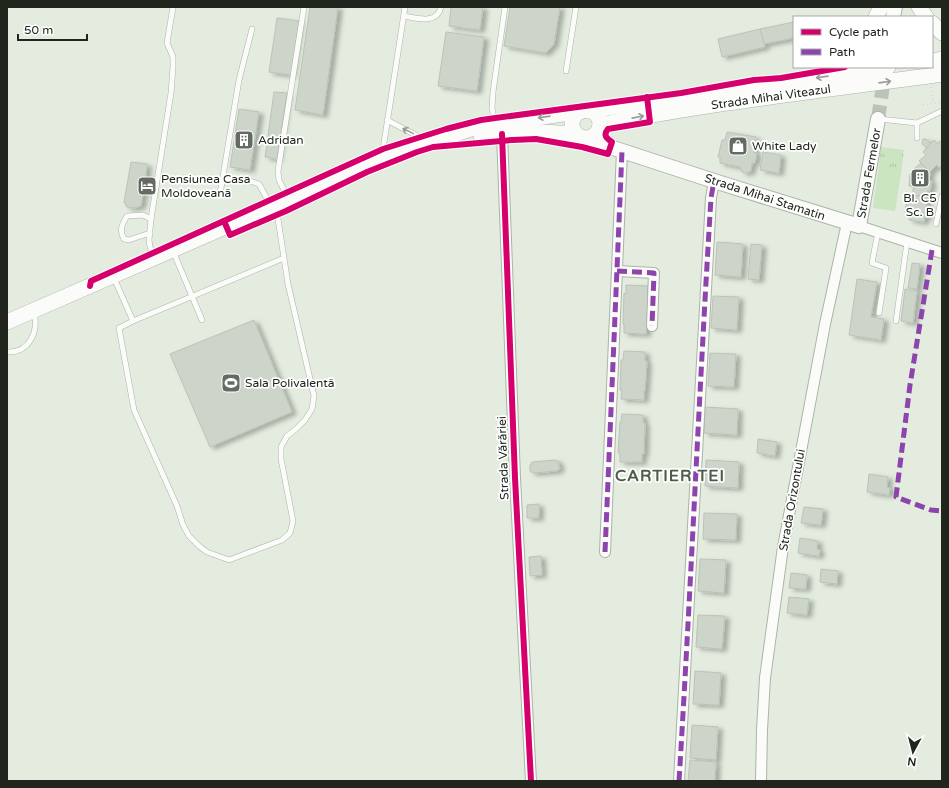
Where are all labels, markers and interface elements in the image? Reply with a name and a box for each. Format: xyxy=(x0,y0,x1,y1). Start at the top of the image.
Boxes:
scale bar xyxy=(18,16,87,42)
legend xyxy=(793,16,933,68)
text: 50 m xyxy=(24,23,53,37)
text: Cycle path xyxy=(829,25,888,39)
text: Path xyxy=(829,45,855,59)
one-way arrow xyxy=(816,73,829,81)
one-way arrow xyxy=(878,78,891,86)
street label: Strada Mihai Viteazul xyxy=(710,82,832,112)
one-way arrow xyxy=(538,113,551,121)
one-way arrow xyxy=(631,113,644,121)
street label: Strada Fermelor xyxy=(854,126,884,219)
one-way arrow xyxy=(403,127,415,134)
building icon: Adridan xyxy=(233,129,255,151)
place label: Adridan xyxy=(258,133,304,147)
shop icon: White Lady xyxy=(727,135,749,157)
place label: White Lady xyxy=(752,139,817,153)
building icon: Bl. C5 Sc. B xyxy=(909,167,931,189)
street label: Strada Mihai Stamatin xyxy=(703,171,827,223)
place label: Pensiunea Casa Moldoveană xyxy=(161,172,251,200)
hotel icon: Pensiunea Casa Moldoveană xyxy=(136,175,158,197)
place label: Bl. C5 Sc. B xyxy=(903,191,937,219)
sports icon: Sala Polivalentă xyxy=(220,372,242,394)
place label: Sala Polivalentă xyxy=(245,376,334,390)
street label: Strada Vărăriei xyxy=(495,416,511,500)
street label: Strada Orizontului xyxy=(776,448,808,552)
district label: CARTIER TEI xyxy=(615,466,725,486)
north arrow xyxy=(893,732,933,772)
text: N xyxy=(907,754,917,768)

